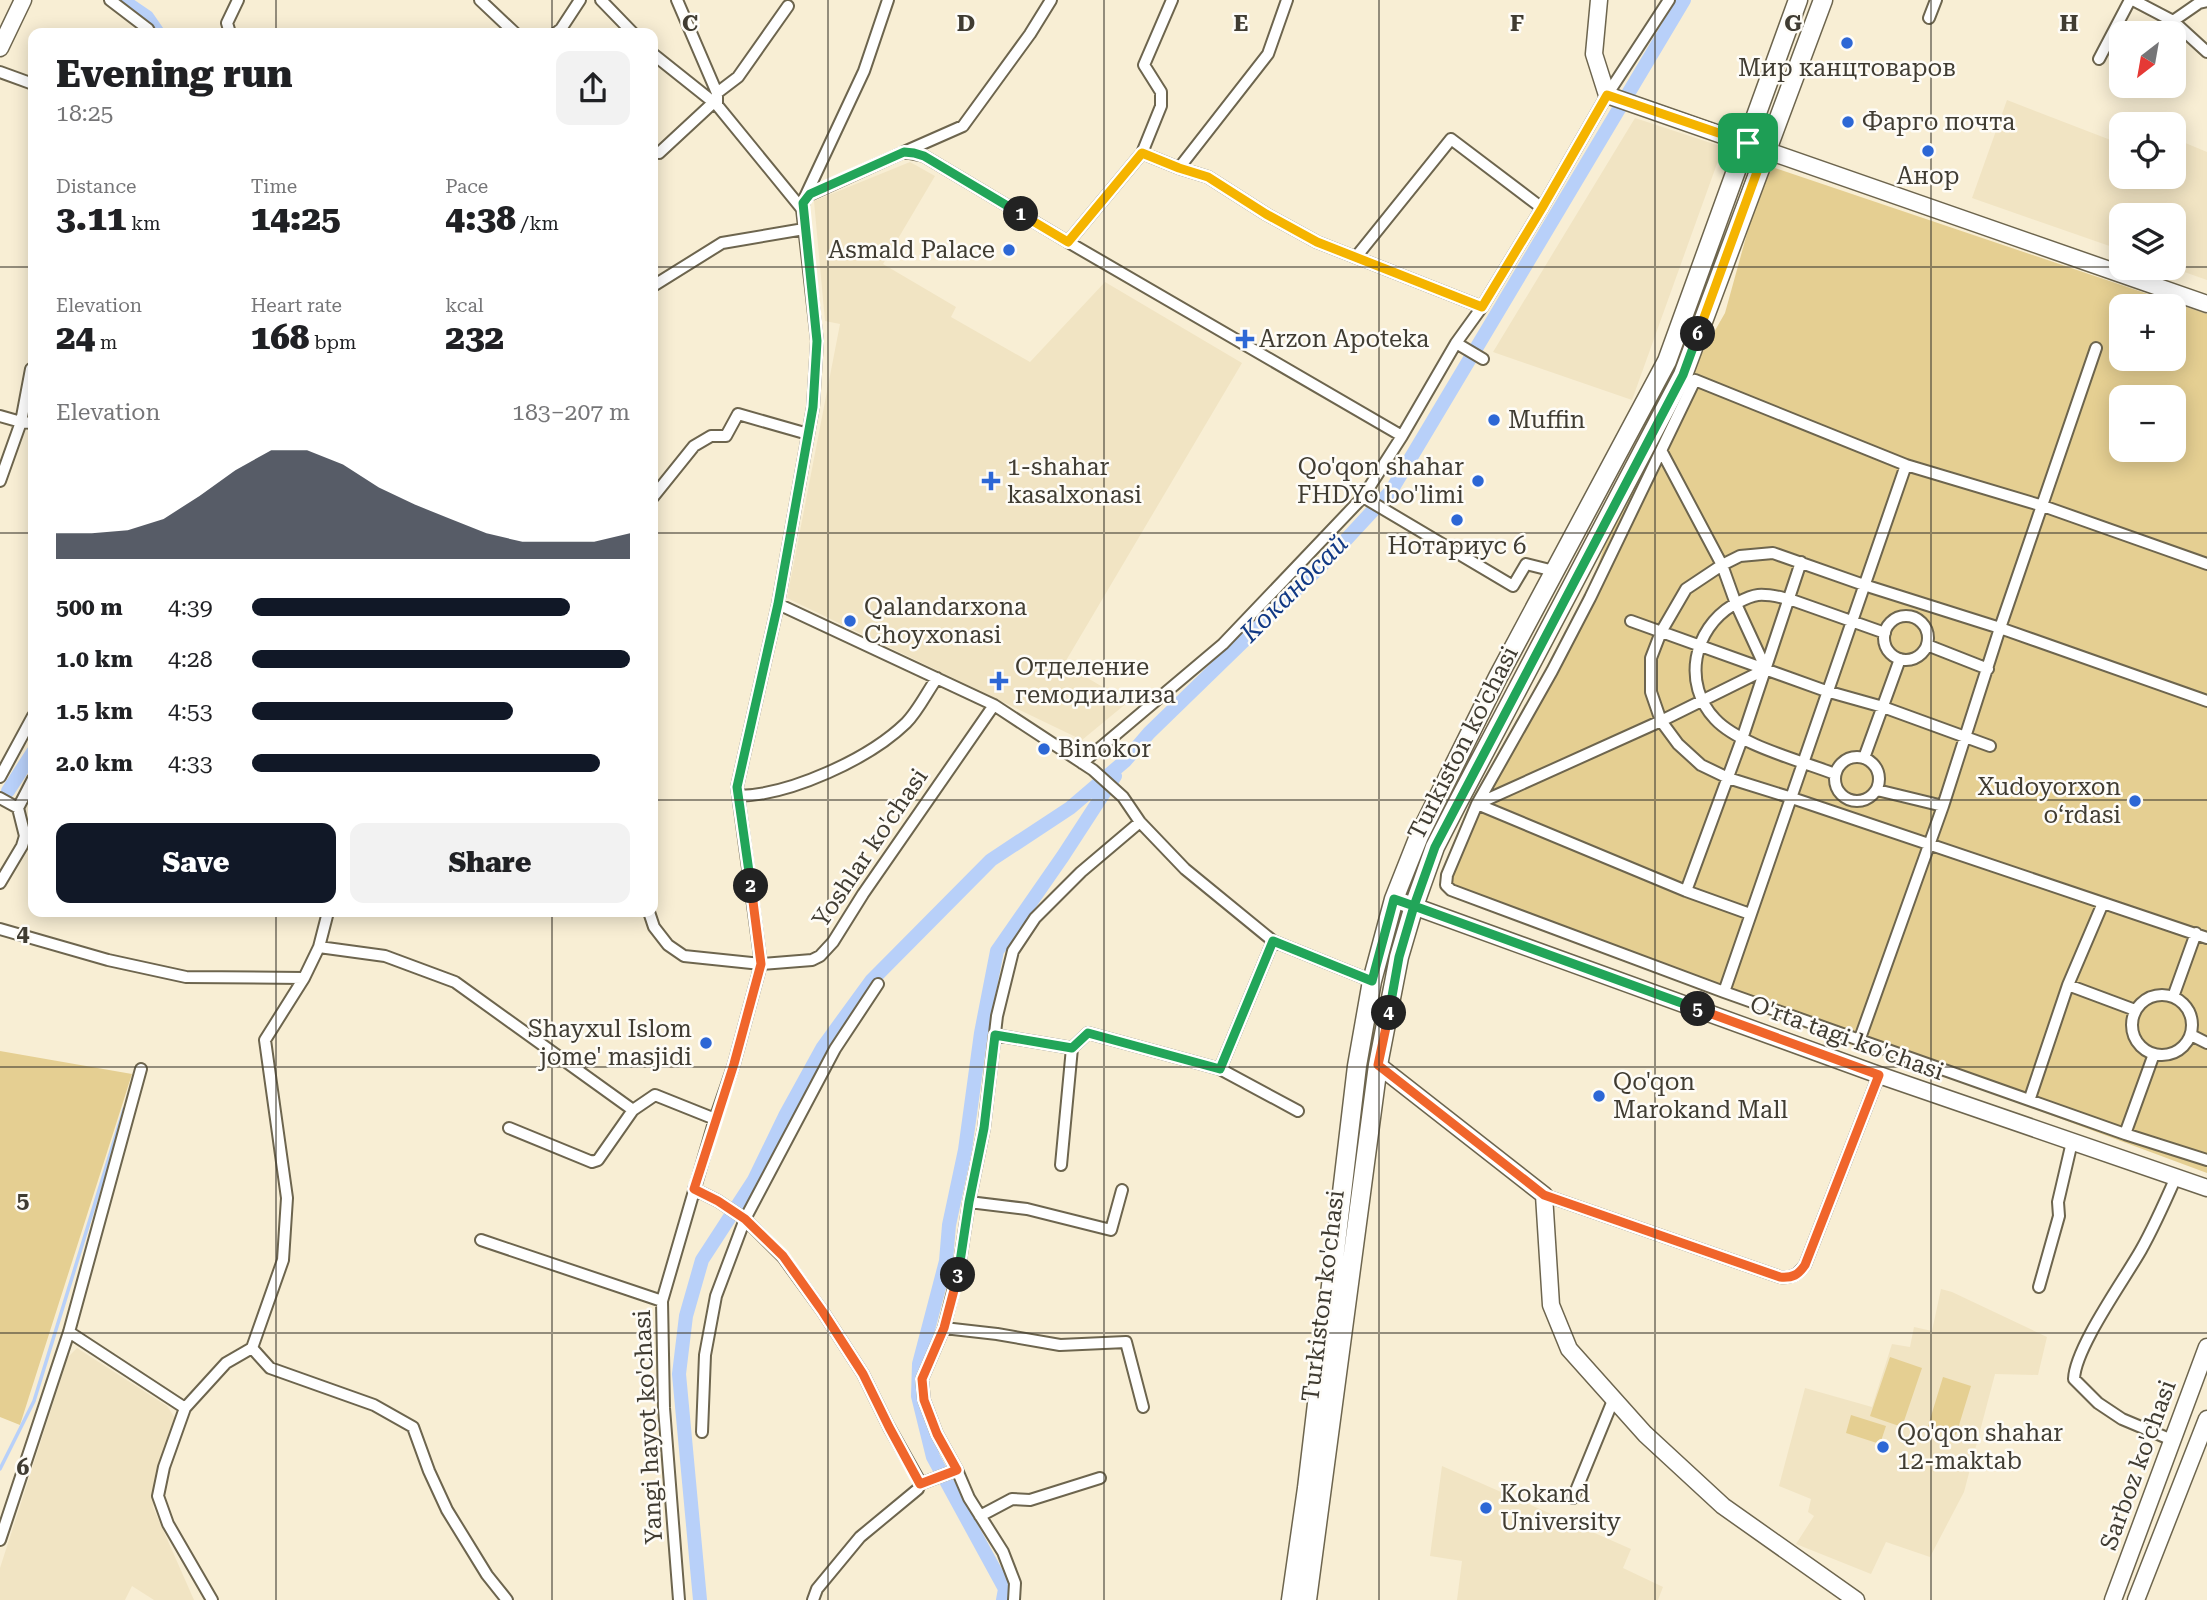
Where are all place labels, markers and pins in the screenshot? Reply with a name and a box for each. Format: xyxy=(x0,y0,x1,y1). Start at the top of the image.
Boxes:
marker: Мир канцтоваров xyxy=(1839,35,1855,51)
place label: Мир канцтоваров xyxy=(1738,54,1956,82)
place label: Фарго почта xyxy=(1862,108,2015,136)
pin xyxy=(1718,113,1778,173)
marker: Фарго почта xyxy=(1840,114,1856,130)
marker: Анор xyxy=(1920,143,1936,159)
place label: Анор xyxy=(1897,162,1959,190)
pin: 1 xyxy=(1004,196,1038,232)
place label: Asmald Palace xyxy=(828,236,995,264)
marker: Asmald Palace xyxy=(1001,242,1017,258)
pin: 6 xyxy=(1680,316,1716,352)
place label: Arzon Apoteka xyxy=(1259,325,1429,353)
marker: Arzon Apoteka xyxy=(1237,331,1253,347)
place label: Muffin xyxy=(1508,406,1585,434)
marker: Muffin xyxy=(1486,412,1502,428)
place label: 1-shahar kasalxonasi xyxy=(1007,453,1142,509)
place label: Qo'qon shahar FHDYo bo'limi xyxy=(1297,453,1464,509)
marker: 1-shahar kasalxonasi xyxy=(981,471,1001,491)
marker: Qo'qon shahar FHDYo bo'limi xyxy=(1470,473,1486,489)
marker: Нотариус 6 xyxy=(1449,512,1465,528)
place label: Нотариус 6 xyxy=(1388,532,1526,560)
place label: Qalandarxona Choyxonasi xyxy=(864,593,1027,649)
marker: Qalandarxona Choyxonasi xyxy=(842,613,858,629)
place label: Отделение гемодиализа xyxy=(1015,653,1176,709)
marker: Отделение гемодиализа xyxy=(989,671,1009,691)
place label: Binokor xyxy=(1058,735,1151,763)
marker: Binokor xyxy=(1036,741,1052,757)
place label: Xudoyorxon oʻrdasi xyxy=(1977,773,2121,829)
marker: Xudoyorxon oʻrdasi xyxy=(2127,793,2143,809)
pin: 2 xyxy=(734,868,768,903)
pin: 5 xyxy=(1680,992,1716,1026)
pin: 4 xyxy=(1372,996,1406,1030)
place label: Shayxul Islom jome' masjidi xyxy=(528,1015,692,1071)
marker: Shayxul Islom jome' masjidi xyxy=(698,1035,714,1051)
place label: Qo'qon Marokand Mall xyxy=(1613,1068,1788,1124)
marker: Qo'qon Marokand Mall xyxy=(1591,1088,1607,1104)
pin: 3 xyxy=(940,1258,976,1292)
place label: Qo'qon shahar 12-maktab xyxy=(1897,1419,2063,1475)
marker: Qo'qon shahar 12-maktab xyxy=(1875,1439,1891,1455)
place label: Kokand University xyxy=(1500,1480,1622,1536)
marker: Kokand University xyxy=(1478,1500,1494,1516)

